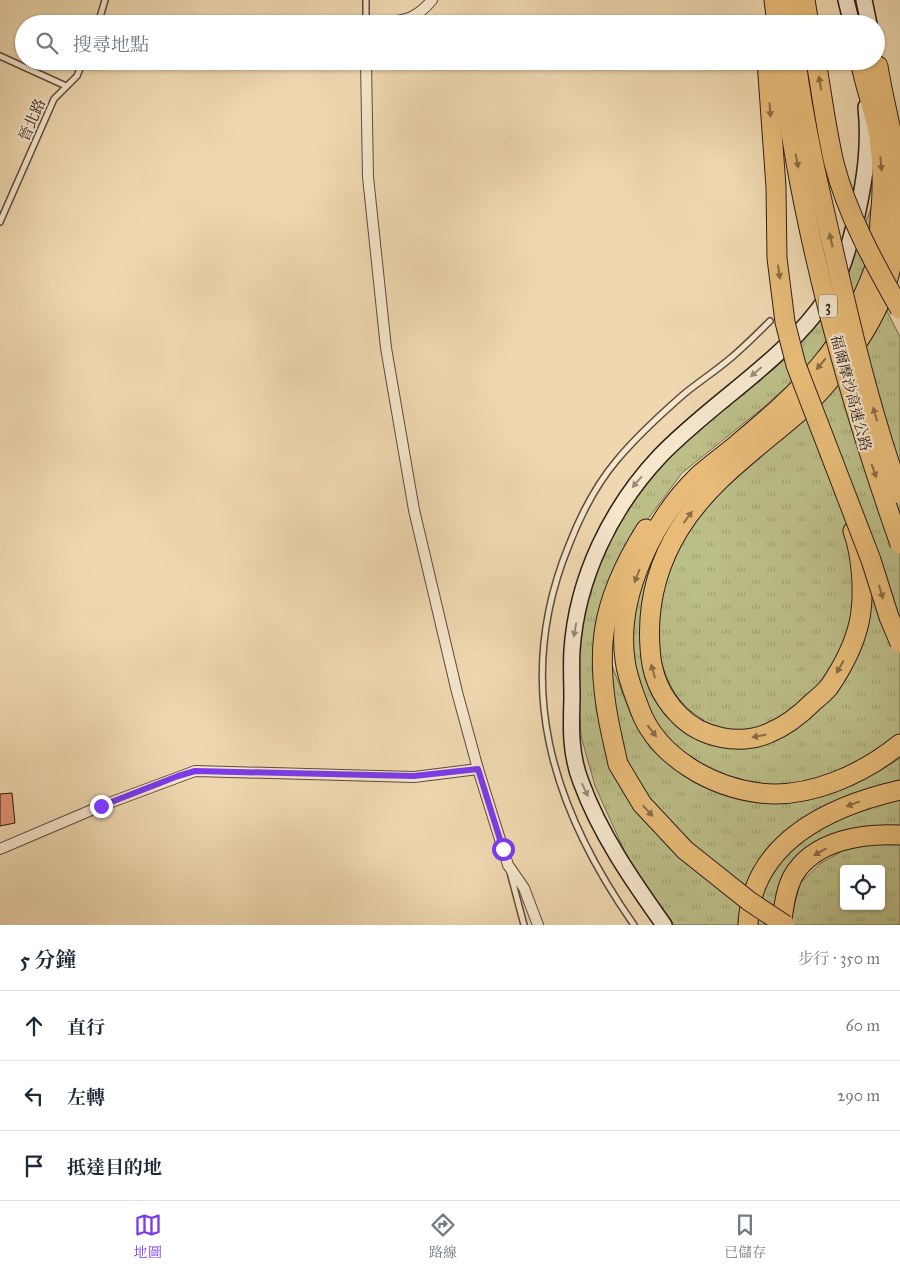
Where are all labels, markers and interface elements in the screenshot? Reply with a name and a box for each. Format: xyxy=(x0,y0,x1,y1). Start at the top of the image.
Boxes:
search box xyxy=(15,15,885,70)
icon: search xyxy=(33,29,61,57)
text: 搜尋地點 xyxy=(73,33,149,56)
one-way arrow xyxy=(815,75,823,91)
street label: 晉北路 xyxy=(15,96,49,144)
one-way arrow xyxy=(767,102,775,118)
one-way arrow xyxy=(793,154,801,170)
one-way arrow xyxy=(877,157,885,173)
one-way arrow xyxy=(827,232,835,247)
one-way arrow xyxy=(775,264,783,280)
road number: 3 xyxy=(819,294,837,318)
street label: 福爾摩沙高速公路 xyxy=(827,333,875,453)
one-way arrow xyxy=(815,357,826,370)
one-way arrow xyxy=(751,366,763,378)
one-way arrow xyxy=(871,407,879,422)
one-way arrow xyxy=(871,464,878,479)
one-way arrow xyxy=(632,476,643,489)
one-way arrow xyxy=(683,510,693,524)
one-way arrow xyxy=(632,569,640,583)
one-way arrow xyxy=(878,585,886,600)
one-way arrow xyxy=(571,622,579,638)
one-way arrow xyxy=(836,660,845,673)
one-way arrow xyxy=(649,663,657,678)
one-way arrow xyxy=(647,724,657,738)
one-way arrow xyxy=(751,732,766,740)
one-way arrow xyxy=(581,783,589,797)
route end xyxy=(90,795,113,818)
one-way arrow xyxy=(846,800,860,808)
one-way arrow xyxy=(642,804,654,816)
route start xyxy=(492,838,515,861)
one-way arrow xyxy=(813,847,826,856)
map controls xyxy=(840,865,885,910)
button: locate xyxy=(840,865,885,910)
text: 5 分鐘 xyxy=(20,947,76,973)
text: 步行 · 350 m xyxy=(798,949,880,968)
icon: ahead xyxy=(20,1012,48,1040)
text: 直行 xyxy=(67,1016,105,1039)
text: 60 m xyxy=(846,1016,880,1035)
icon: left xyxy=(20,1082,48,1110)
text: 左轉 xyxy=(67,1086,105,1109)
text: 290 m xyxy=(837,1086,880,1105)
icon: arrive xyxy=(20,1152,48,1180)
text: 抵達目的地 xyxy=(67,1156,162,1179)
tab: 地圖 xyxy=(134,1211,162,1261)
tab: 路線 xyxy=(429,1211,457,1261)
tab: 已儲存 xyxy=(724,1211,766,1261)

